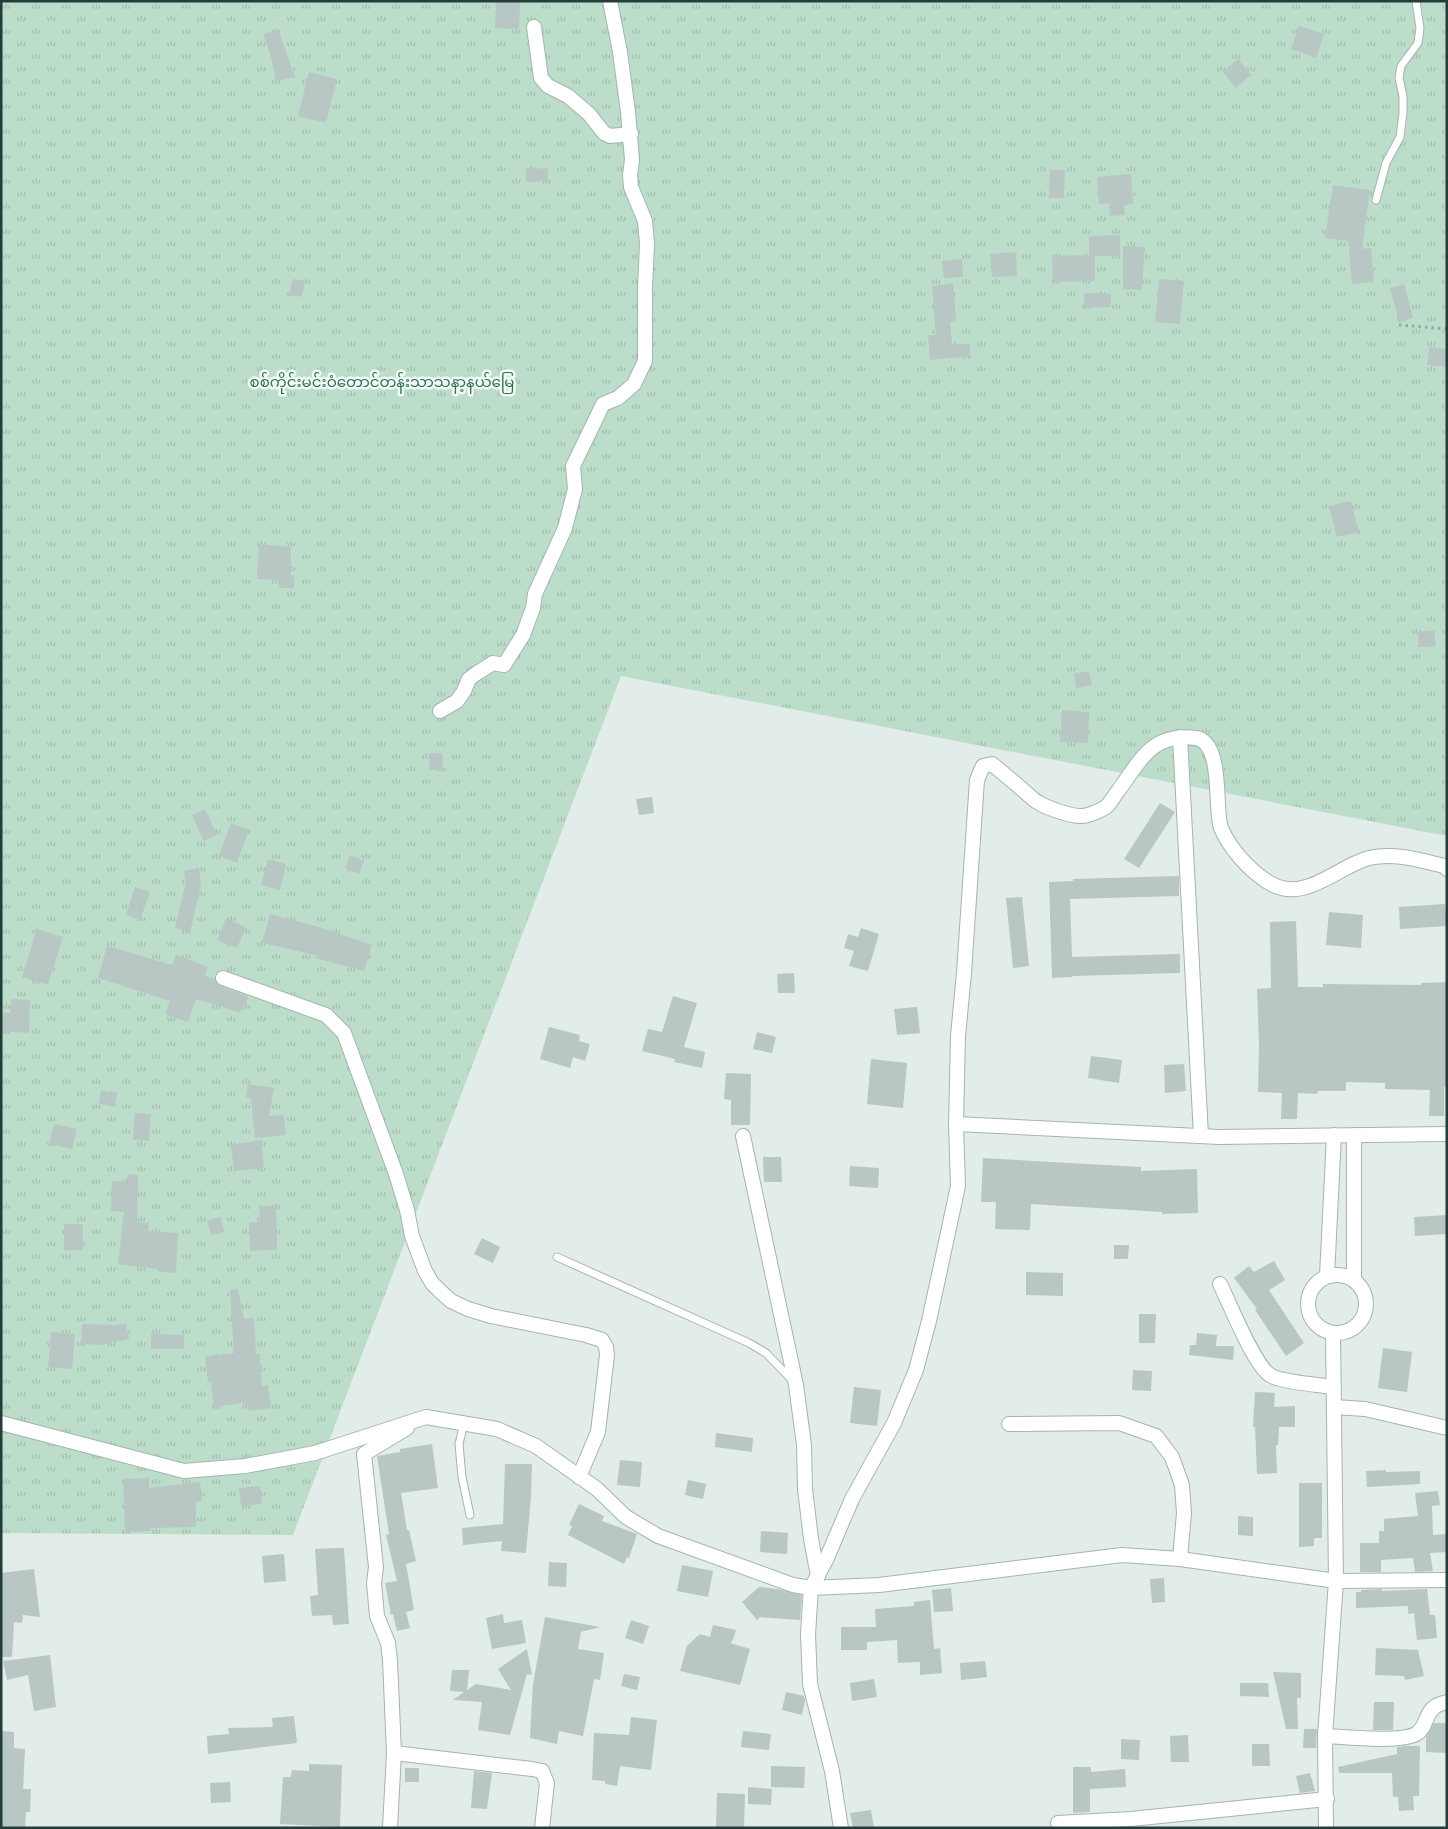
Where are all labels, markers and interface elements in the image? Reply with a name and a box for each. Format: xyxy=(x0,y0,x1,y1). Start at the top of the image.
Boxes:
park label: စစ်ကိုင်းမင်းဝံတောင်တန်းသာသနာ့နယ်မြေ xyxy=(250,372,514,394)

